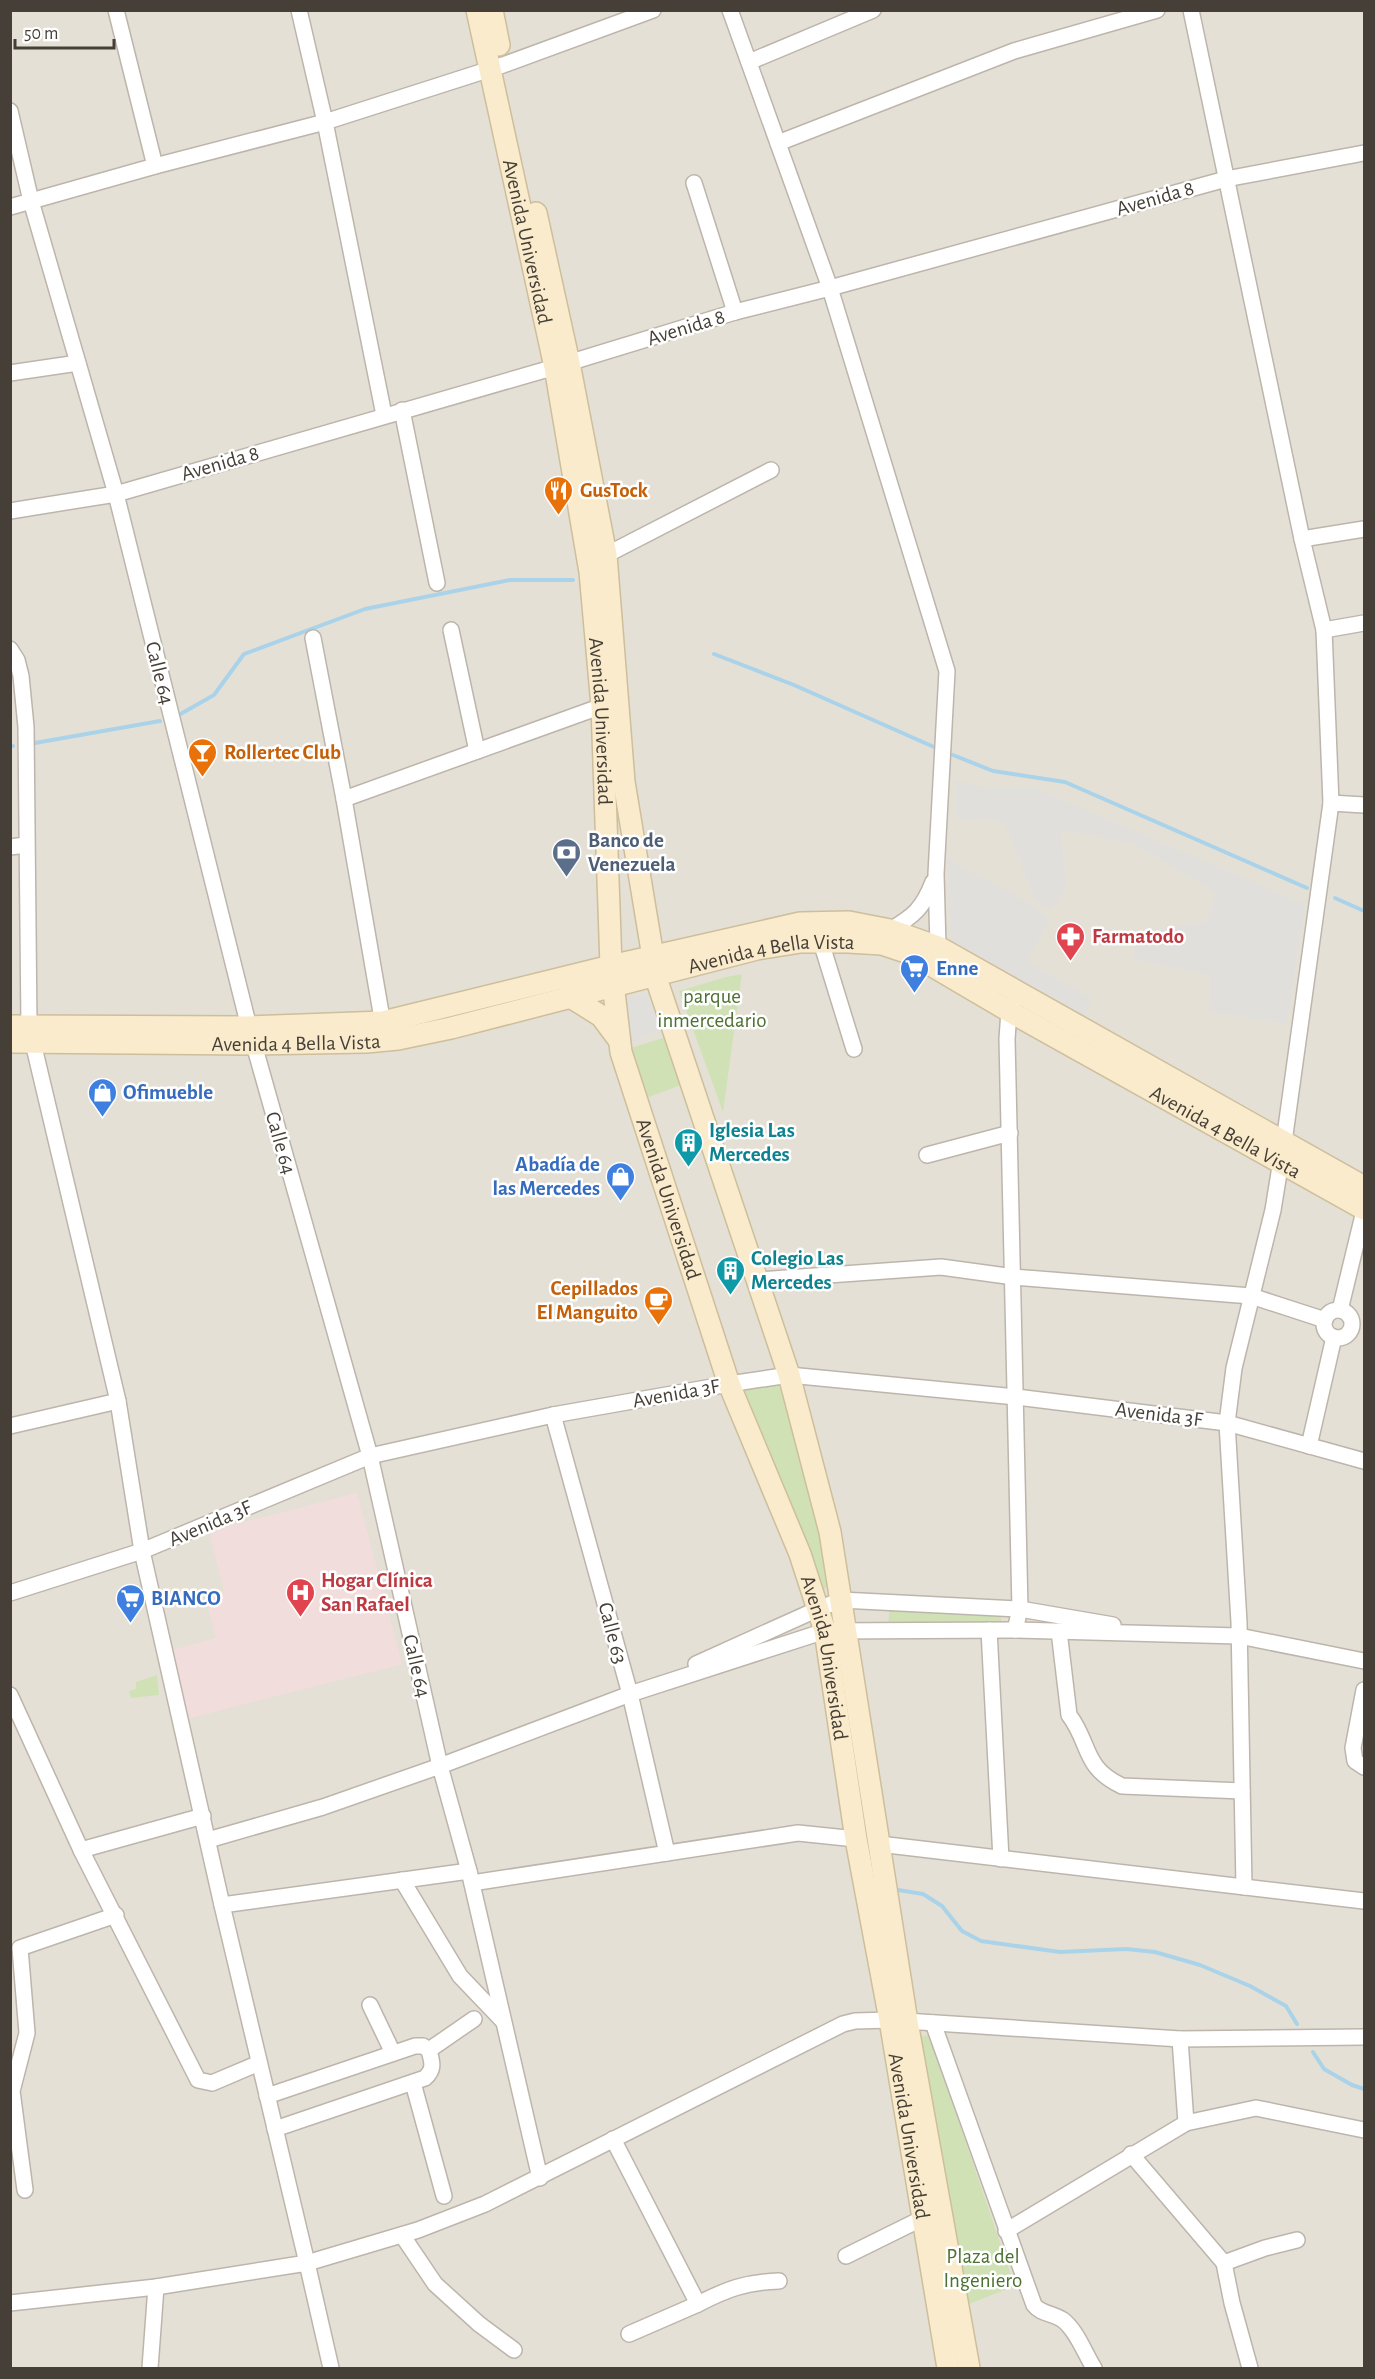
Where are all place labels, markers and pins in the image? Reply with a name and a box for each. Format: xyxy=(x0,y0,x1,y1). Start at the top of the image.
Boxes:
restaurant icon: GusTock xyxy=(543,474,575,516)
place label: GusTock xyxy=(580,480,649,501)
bar icon: Rollertec Club xyxy=(187,736,219,778)
place label: Rollertec Club xyxy=(224,742,341,763)
place label: Banco de Venezuela xyxy=(588,830,676,875)
bank icon: Banco de Venezuela xyxy=(551,836,583,878)
pharmacy icon: Farmatodo xyxy=(1055,920,1087,962)
place label: Farmatodo xyxy=(1092,926,1184,947)
supermarket icon: Enne xyxy=(899,952,931,994)
place label: Enne xyxy=(936,958,979,979)
shop icon: Ofimueble xyxy=(86,1076,118,1118)
place label: Ofimueble xyxy=(123,1082,213,1103)
place label: Iglesia Las Mercedes xyxy=(709,1120,795,1165)
building icon: Iglesia Las Mercedes xyxy=(672,1126,704,1168)
place label: Abadía de las Mercedes xyxy=(493,1154,600,1199)
shop icon: Abadía de las Mercedes xyxy=(605,1160,637,1202)
place label: Colegio Las Mercedes xyxy=(751,1248,844,1293)
building icon: Colegio Las Mercedes xyxy=(714,1254,746,1296)
place label: Cepillados El Manguito xyxy=(537,1278,638,1323)
cafe icon: Cepillados El Manguito xyxy=(643,1284,675,1326)
place label: Hogar Clínica San Rafael xyxy=(321,1570,433,1615)
hospital icon: Hogar Clínica San Rafael xyxy=(284,1576,316,1618)
supermarket icon: BIANCO xyxy=(114,1582,146,1624)
place label: BIANCO xyxy=(151,1588,221,1609)

